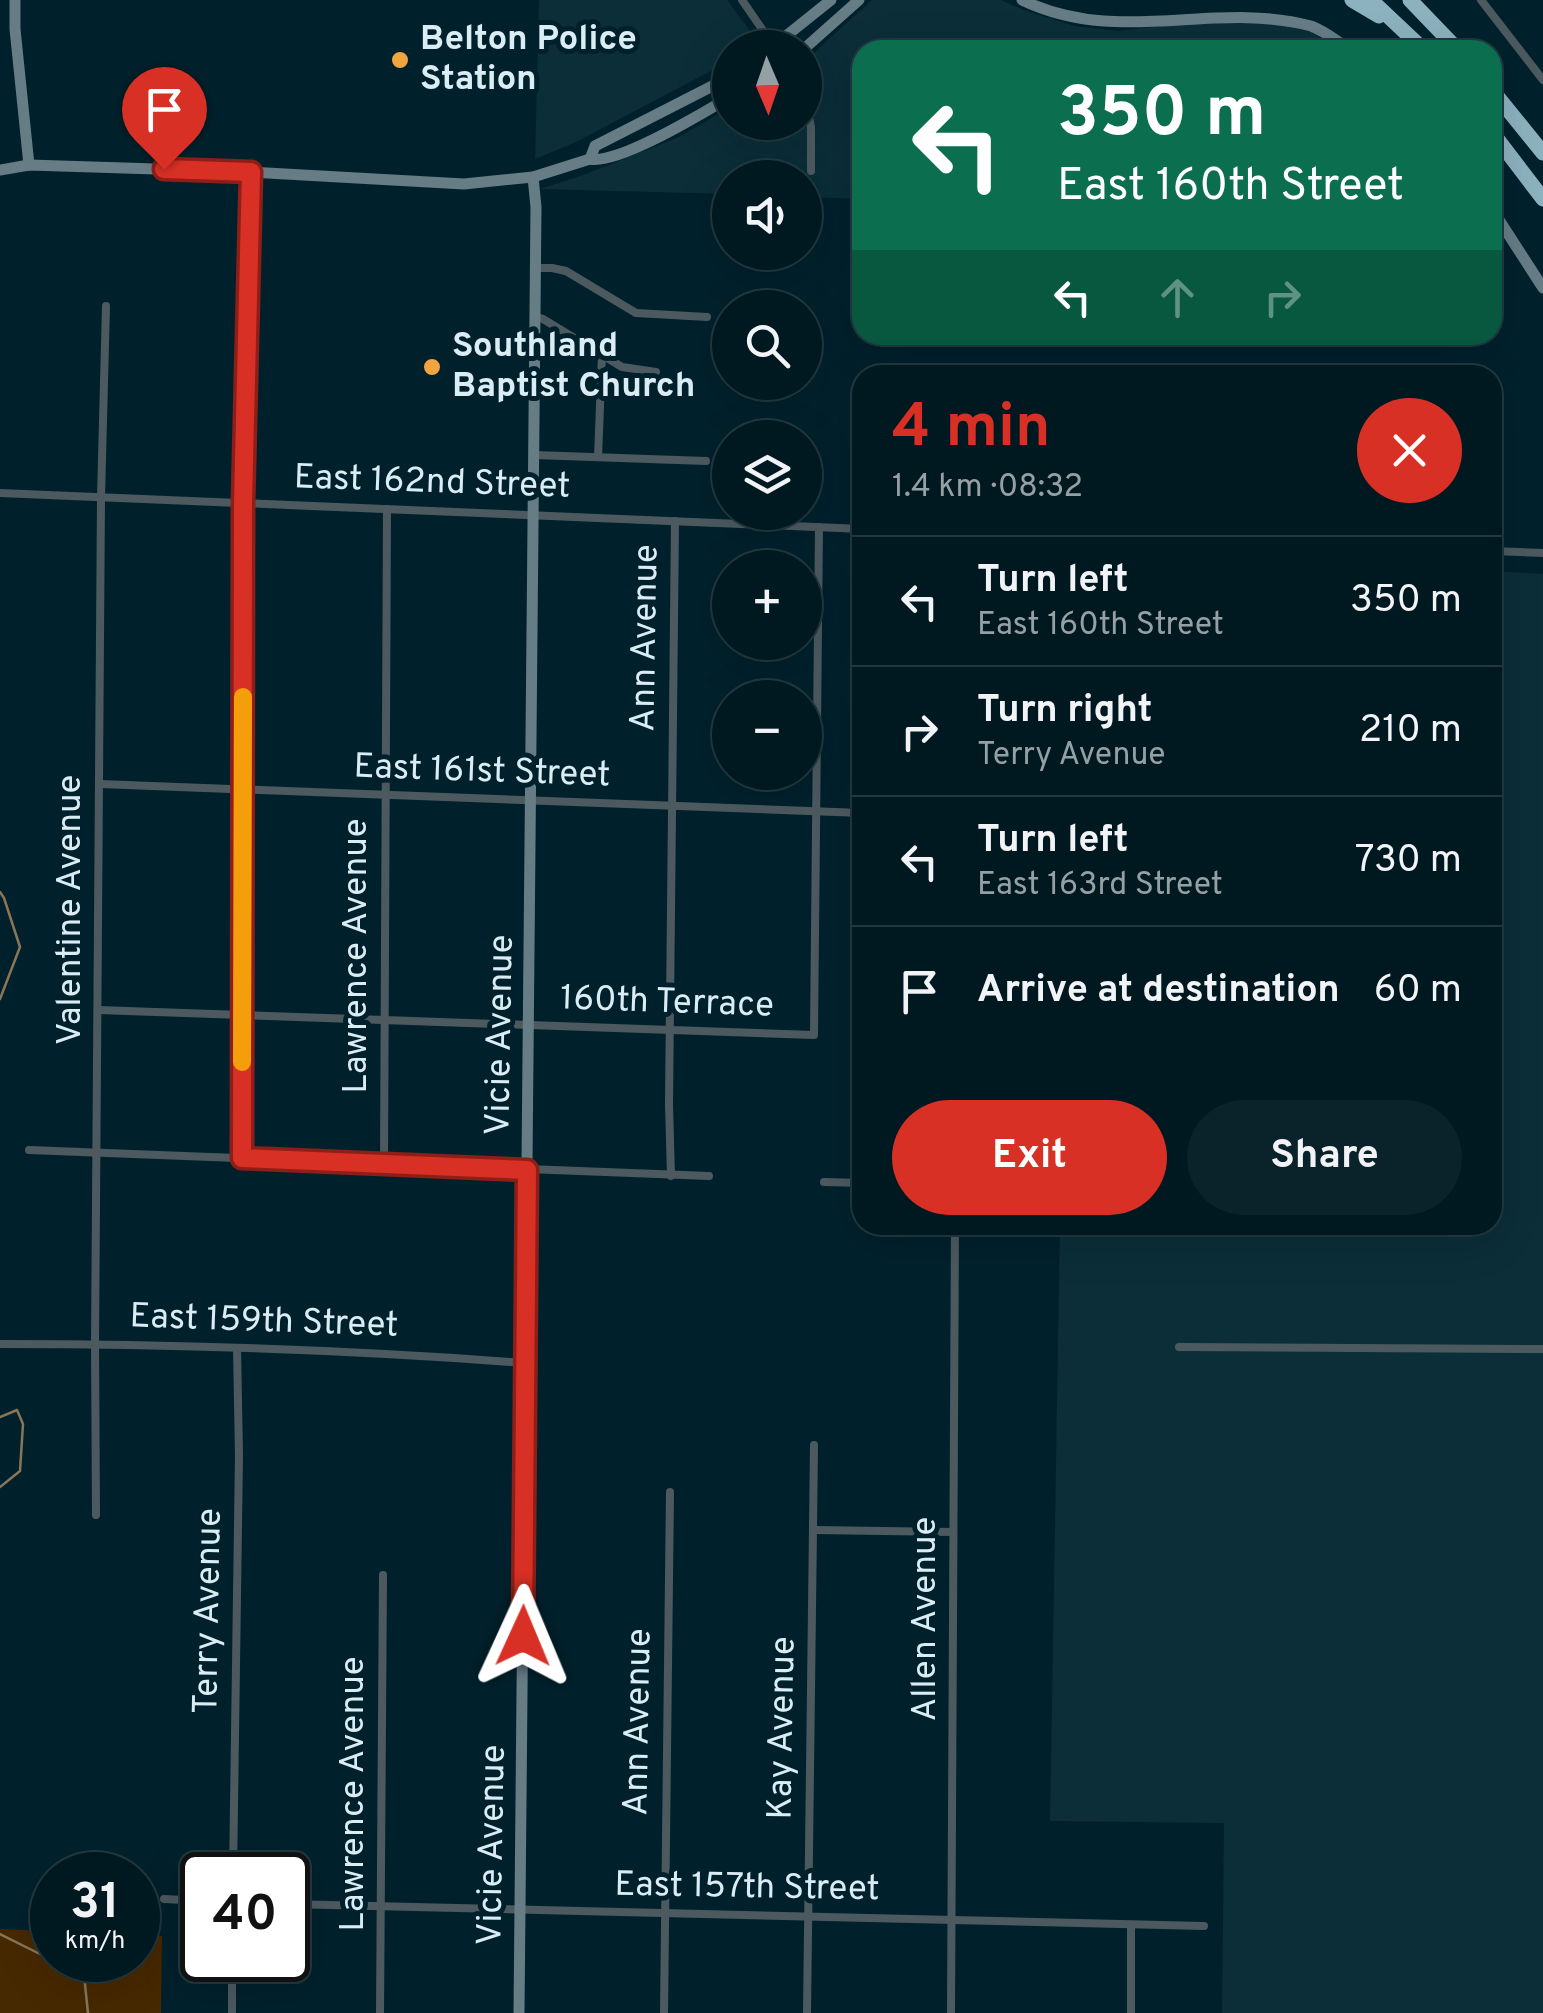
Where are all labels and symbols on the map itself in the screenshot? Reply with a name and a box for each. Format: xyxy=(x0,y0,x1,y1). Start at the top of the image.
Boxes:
place label: Belton Police Station xyxy=(420,18,637,102)
north arrow xyxy=(712,30,822,140)
marker: Belton Police Station xyxy=(389,49,411,71)
pin xyxy=(122,67,207,170)
place label: Southland Baptist Church xyxy=(452,325,695,409)
marker: Southland Baptist Church xyxy=(421,356,443,378)
street label: East 162nd Street xyxy=(293,456,571,510)
street label: Ann Avenue xyxy=(622,544,670,732)
street label: East 161st Street xyxy=(353,746,611,798)
street label: Valentine Avenue xyxy=(49,775,93,1045)
street label: Lawrence Avenue xyxy=(335,818,379,1094)
street label: Vicie Avenue xyxy=(477,934,525,1136)
street label: 160th Terrace xyxy=(559,977,775,1029)
street label: East 159th Street xyxy=(129,1295,399,1349)
street label: Terry Avenue xyxy=(185,1508,233,1714)
street label: Allen Avenue xyxy=(904,1517,948,1721)
position arrow xyxy=(471,1584,575,1688)
street label: Ann Avenue xyxy=(615,1628,663,1816)
street label: Kay Avenue xyxy=(759,1636,807,1820)
street label: Lawrence Avenue xyxy=(332,1656,376,1932)
street label: Vicie Avenue xyxy=(469,1744,517,1946)
speed limit sign: 40 xyxy=(180,1852,310,1982)
street label: East 157th Street xyxy=(614,1864,880,1912)

